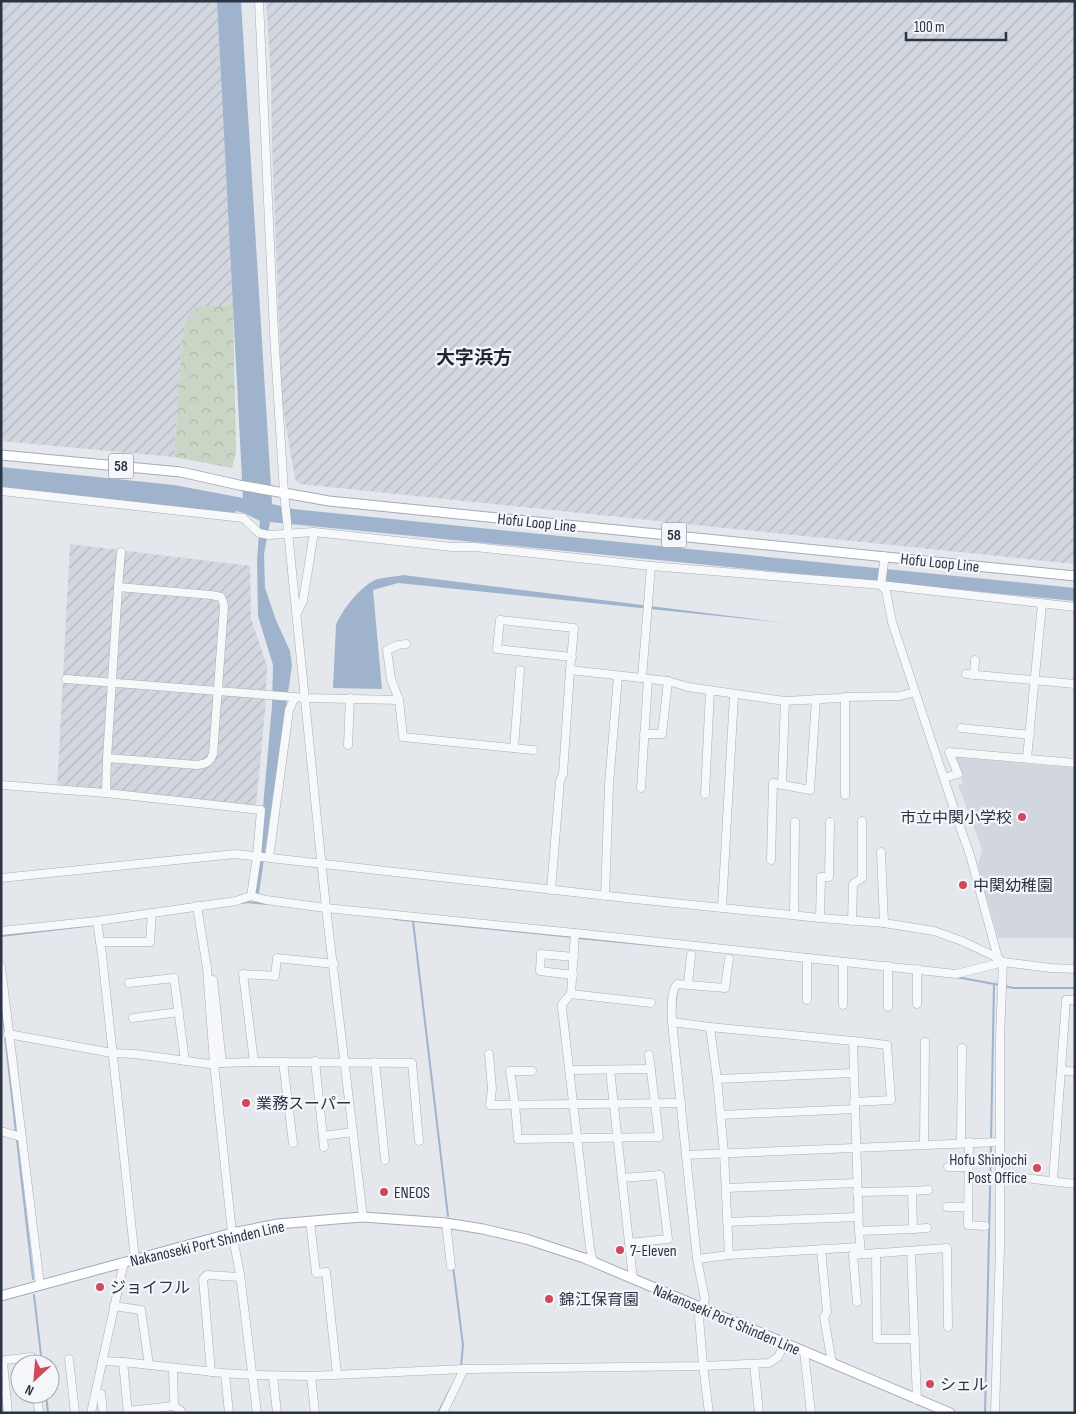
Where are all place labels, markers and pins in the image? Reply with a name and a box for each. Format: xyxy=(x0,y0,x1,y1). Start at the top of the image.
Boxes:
place label: 市立中関小学校 xyxy=(900,809,1012,828)
marker: 市立中関小学校 xyxy=(1016,811,1028,823)
place label: 中関幼稚園 xyxy=(973,877,1053,896)
marker: 中関幼稚園 xyxy=(957,879,969,891)
place label: 業務スーパー xyxy=(256,1095,352,1114)
marker: 業務スーパー xyxy=(240,1097,252,1109)
place label: Hofu Shinjochi Post Office xyxy=(949,1151,1027,1188)
marker: Hofu Shinjochi Post Office xyxy=(1031,1162,1043,1174)
place label: ENEOS xyxy=(394,1184,430,1203)
marker: ENEOS xyxy=(378,1186,390,1198)
place label: 7-Eleven xyxy=(630,1242,677,1261)
marker: 7-Eleven xyxy=(614,1244,626,1256)
place label: ジョイフル xyxy=(110,1279,190,1298)
marker: ジョイフル xyxy=(94,1281,106,1293)
place label: 錦江保育園 xyxy=(559,1291,639,1310)
marker: 錦江保育園 xyxy=(543,1293,555,1305)
place label: シェル xyxy=(940,1376,988,1395)
marker: シェル xyxy=(924,1378,936,1390)

